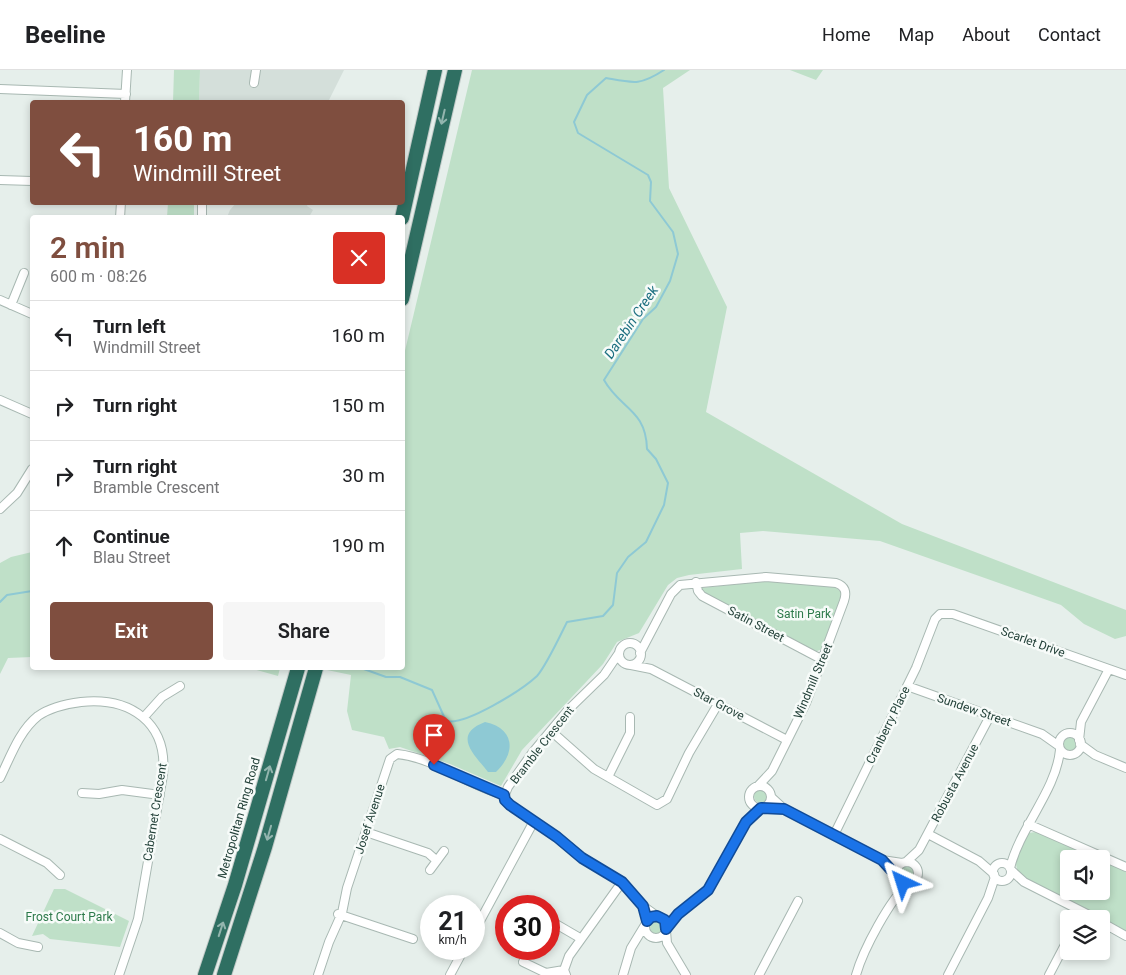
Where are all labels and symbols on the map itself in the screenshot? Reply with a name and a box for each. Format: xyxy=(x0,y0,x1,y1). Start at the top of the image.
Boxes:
one-way arrow xyxy=(438,109,447,125)
water label: Darebin Creek xyxy=(601,282,662,361)
street label: Satin Street xyxy=(725,603,787,645)
park label: Satin Park xyxy=(777,607,832,621)
street label: Scarlet Drive xyxy=(999,624,1067,660)
street label: Windmill Street xyxy=(791,641,835,721)
street label: Cranberry Place xyxy=(863,684,913,766)
street label: Star Grove xyxy=(691,685,747,723)
street label: Sundew Street xyxy=(935,691,1013,729)
street label: Bramble Crescent xyxy=(507,703,577,787)
pin xyxy=(413,714,455,765)
street label: Robusta Avenue xyxy=(929,742,981,824)
street label: Metropolitan Ring Road xyxy=(215,756,263,880)
street label: Cabernet Crescent xyxy=(140,762,170,862)
one-way arrow xyxy=(263,766,273,782)
street label: Josef Avenue xyxy=(352,782,388,856)
one-way arrow xyxy=(263,825,273,841)
position arrow xyxy=(876,856,928,908)
speed limit sign: 30 xyxy=(495,895,560,960)
park label: Frost Court Park xyxy=(25,910,113,924)
one-way arrow xyxy=(216,921,226,937)

